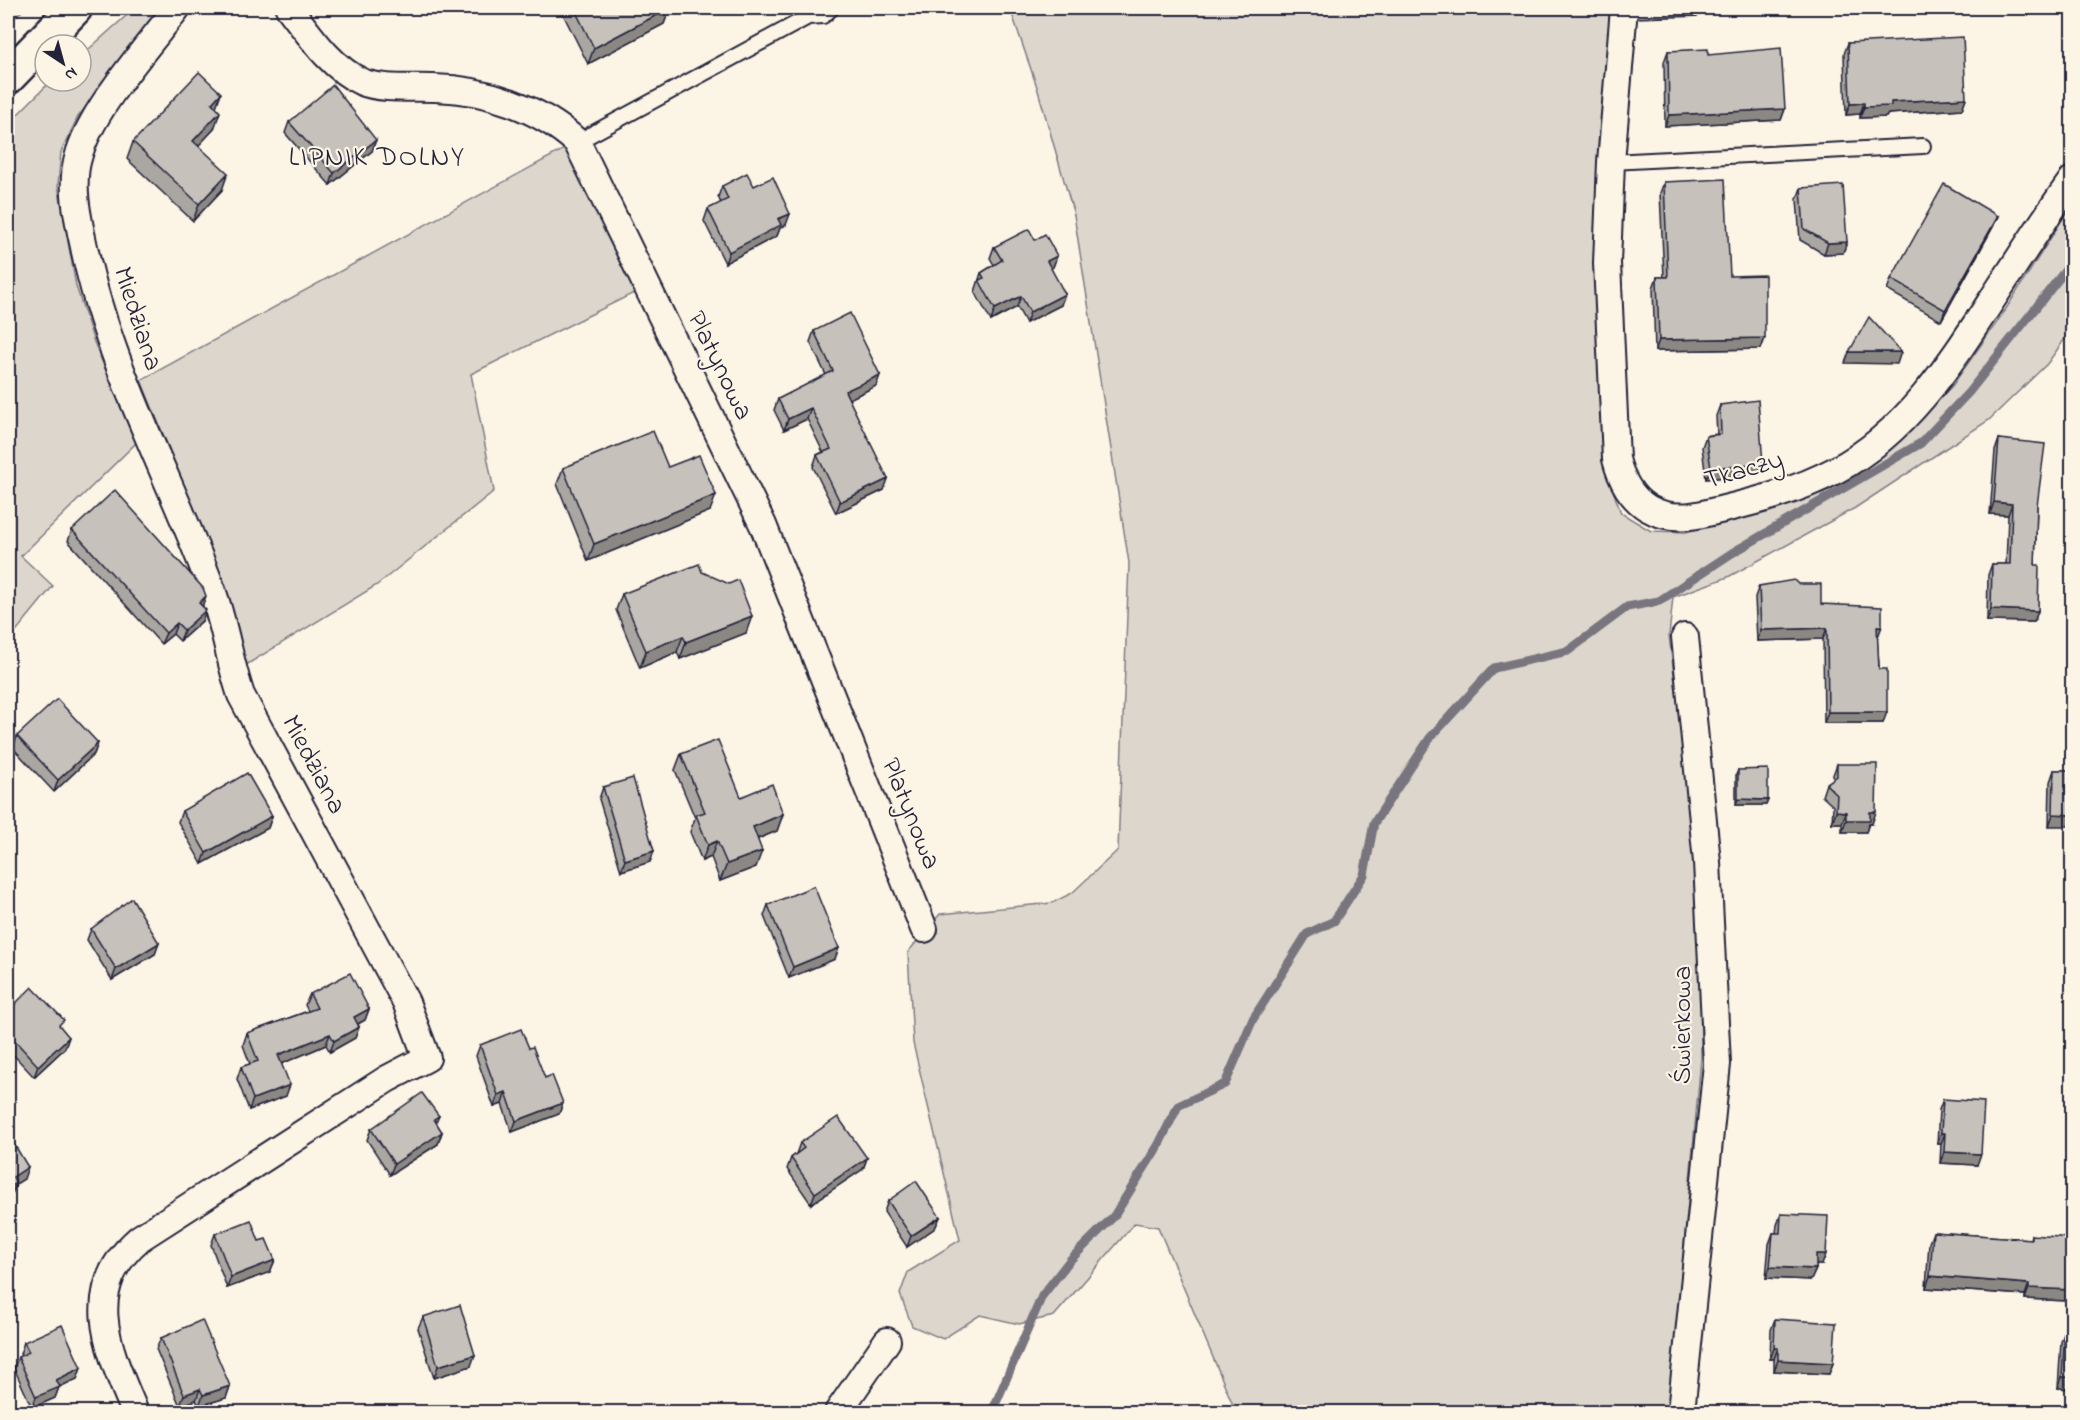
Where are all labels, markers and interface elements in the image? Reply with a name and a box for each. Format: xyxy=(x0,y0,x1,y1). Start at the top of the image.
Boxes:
north arrow xyxy=(33,33,93,93)
text: N xyxy=(59,61,82,87)
district label: LIPNIK DOLNY xyxy=(289,138,465,179)
street label: Miedziana xyxy=(102,262,172,376)
street label: Platynowa xyxy=(676,305,762,427)
street label: Tkaczy xyxy=(1700,441,1788,501)
street label: Miedziana xyxy=(271,709,355,821)
street label: Platynowa xyxy=(870,753,950,875)
street label: Świerkowa xyxy=(1664,966,1703,1084)

